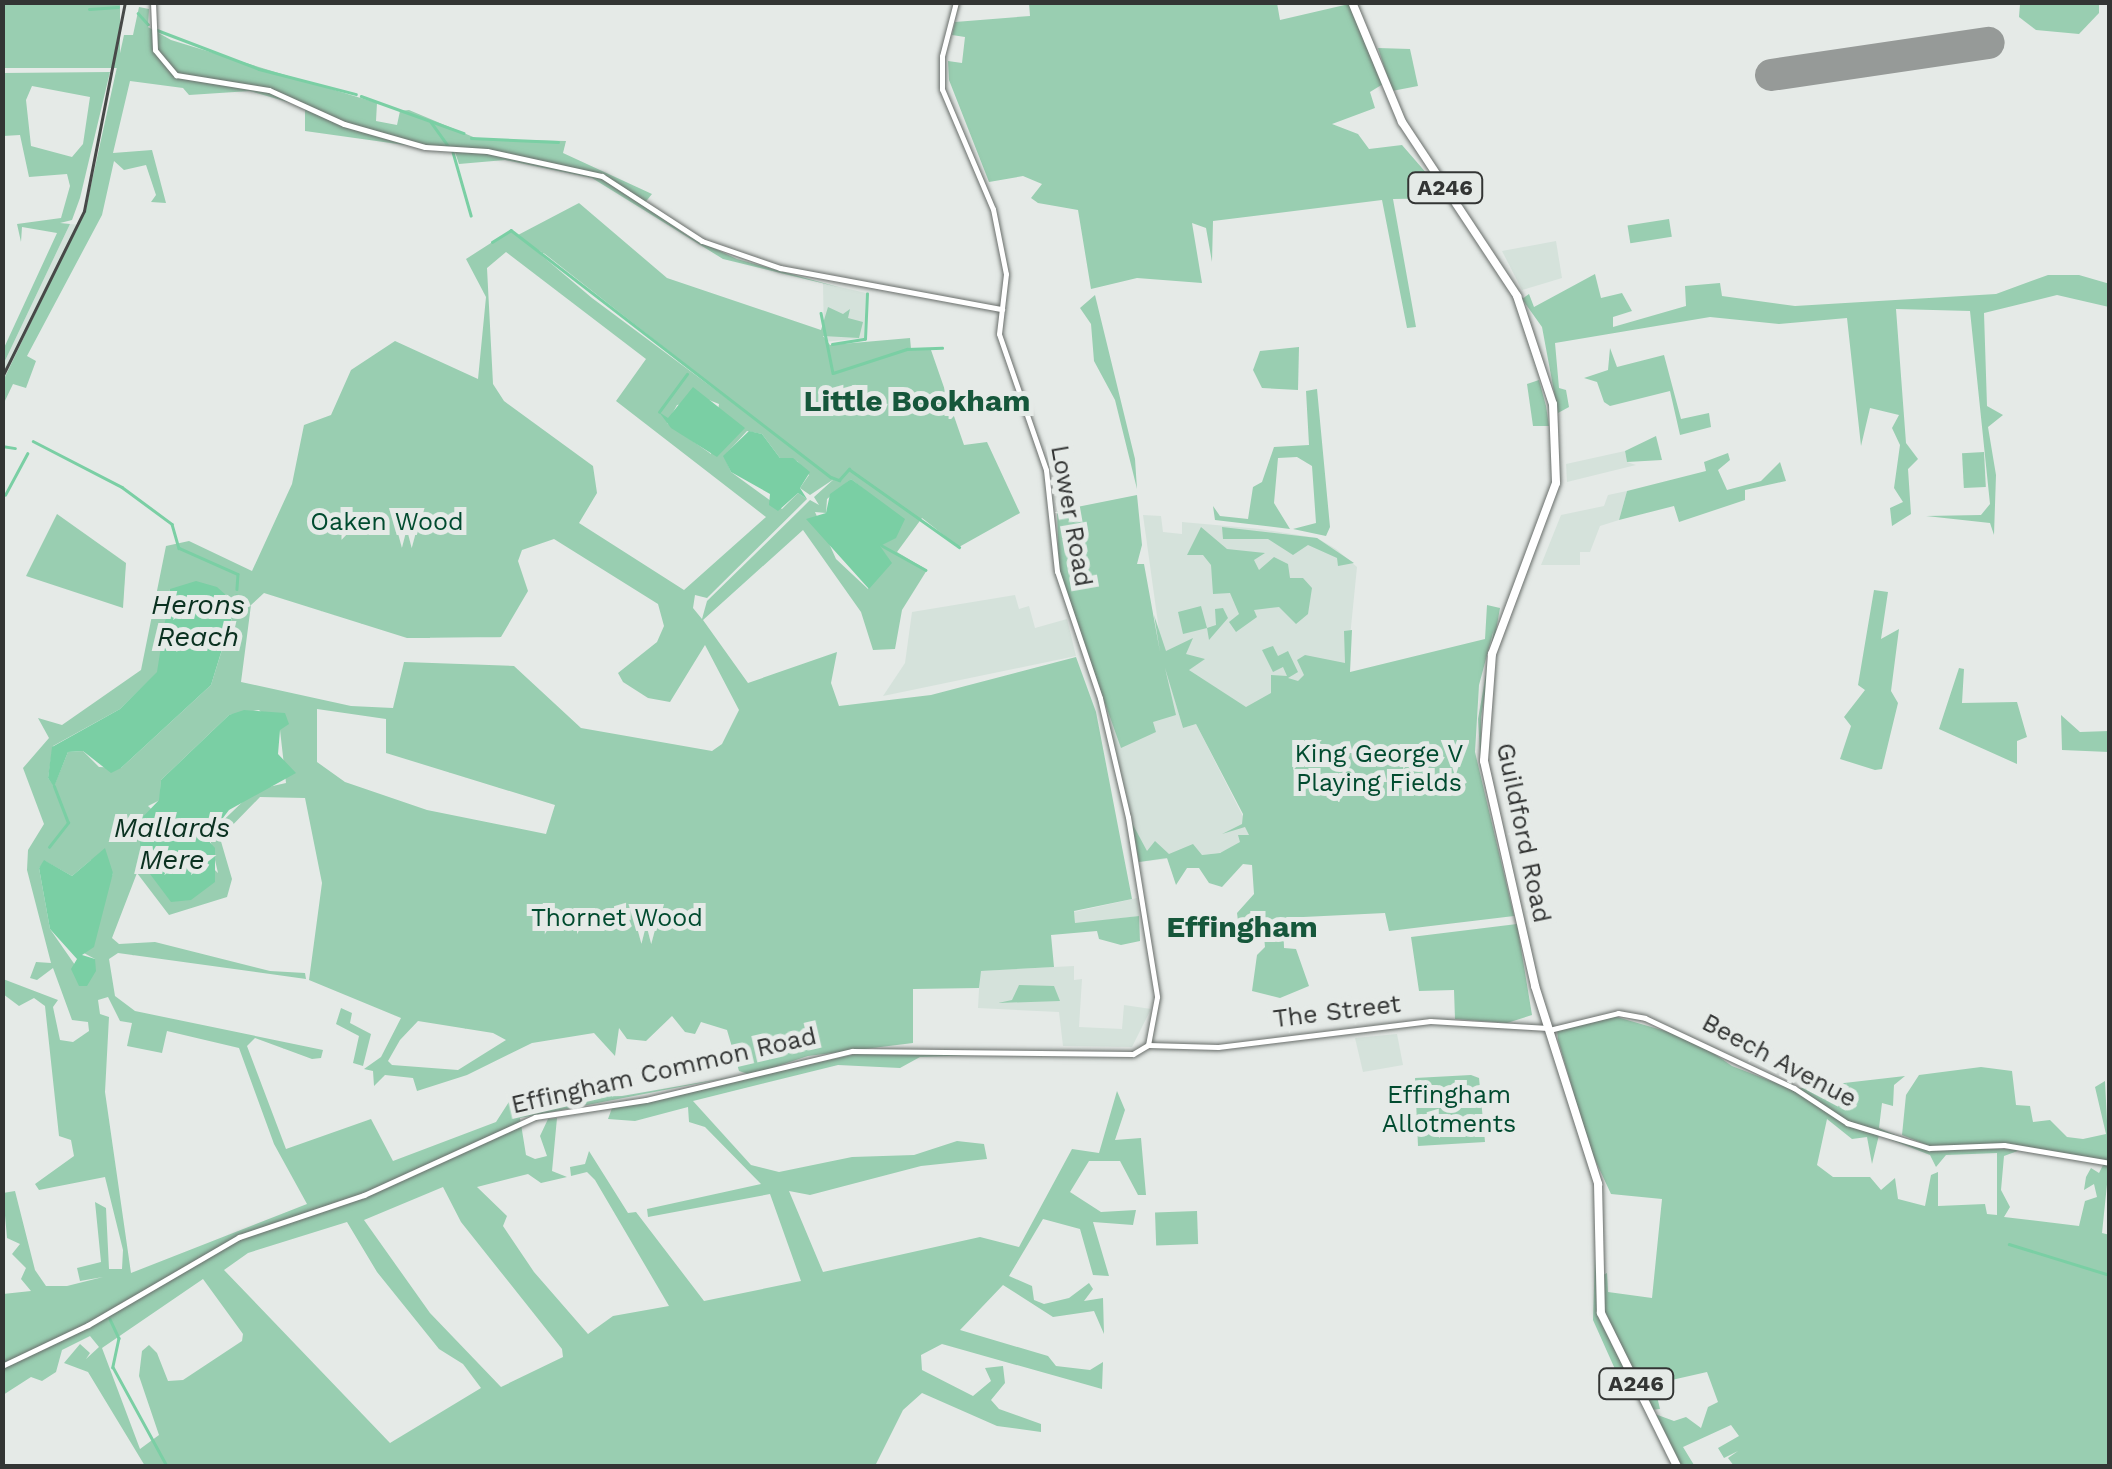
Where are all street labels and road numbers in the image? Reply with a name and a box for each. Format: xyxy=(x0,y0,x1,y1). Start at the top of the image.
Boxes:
road number: A246 xyxy=(1405,171,1485,205)
street label: Lower Road xyxy=(1044,443,1098,589)
street label: Guildford Road xyxy=(1489,740,1557,926)
street label: The Street xyxy=(1272,989,1402,1035)
street label: Beech Avenue xyxy=(1696,1007,1862,1115)
street label: Effingham Common Road xyxy=(508,1021,820,1121)
road number: A246 xyxy=(1596,1367,1676,1401)

